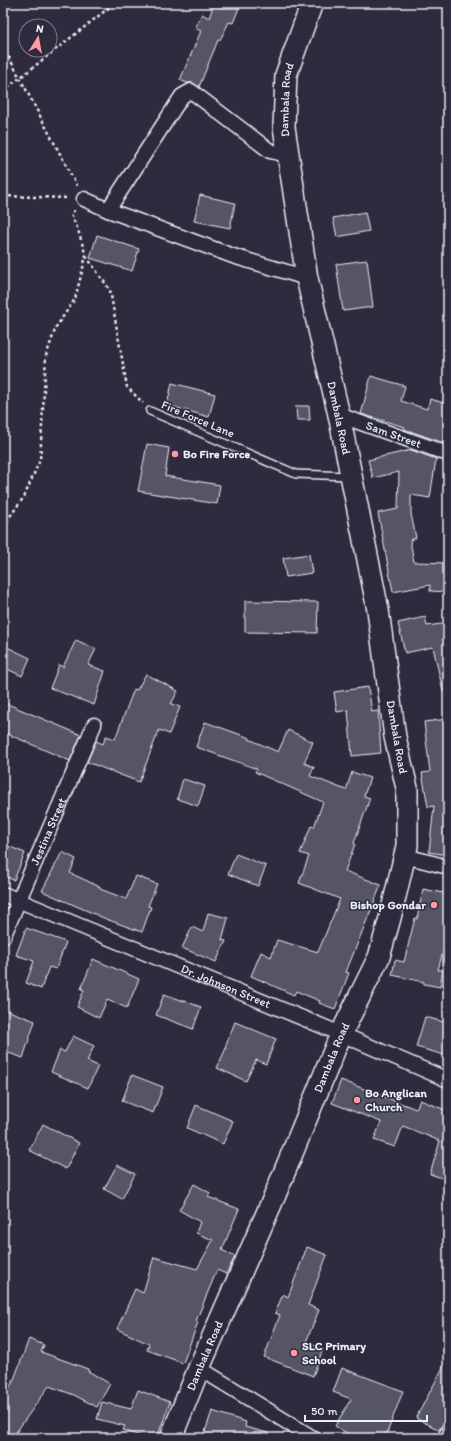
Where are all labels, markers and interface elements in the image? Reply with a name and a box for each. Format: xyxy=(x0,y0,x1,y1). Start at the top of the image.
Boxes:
north arrow xyxy=(18,18,58,58)
text: N xyxy=(35,22,45,36)
street label: Dambala Road xyxy=(277,60,297,138)
street label: Dambala Road xyxy=(324,380,354,456)
street label: Fire Force Lane xyxy=(159,397,237,441)
street label: Sam Street xyxy=(364,418,424,451)
place label: Bo Fire Force xyxy=(183,447,251,461)
marker: Bo Fire Force xyxy=(170,449,180,459)
street label: Dambala Road xyxy=(384,699,410,775)
street label: Jestina Street xyxy=(28,795,69,867)
place label: Bishop Gondar xyxy=(350,898,426,913)
marker: Bishop Gondar xyxy=(429,900,439,910)
street label: Dr. Johnson Street xyxy=(179,961,273,1011)
street label: Dambala Road xyxy=(311,1020,353,1095)
place label: Bo Anglican Church xyxy=(365,1086,427,1114)
marker: Bo Anglican Church xyxy=(352,1095,362,1105)
street label: Dambala Road xyxy=(184,1318,226,1393)
place label: SLC Primary School xyxy=(302,1339,366,1367)
marker: SLC Primary School xyxy=(289,1348,299,1358)
scale bar xyxy=(305,1397,427,1423)
text: 50 m xyxy=(311,1404,337,1418)

